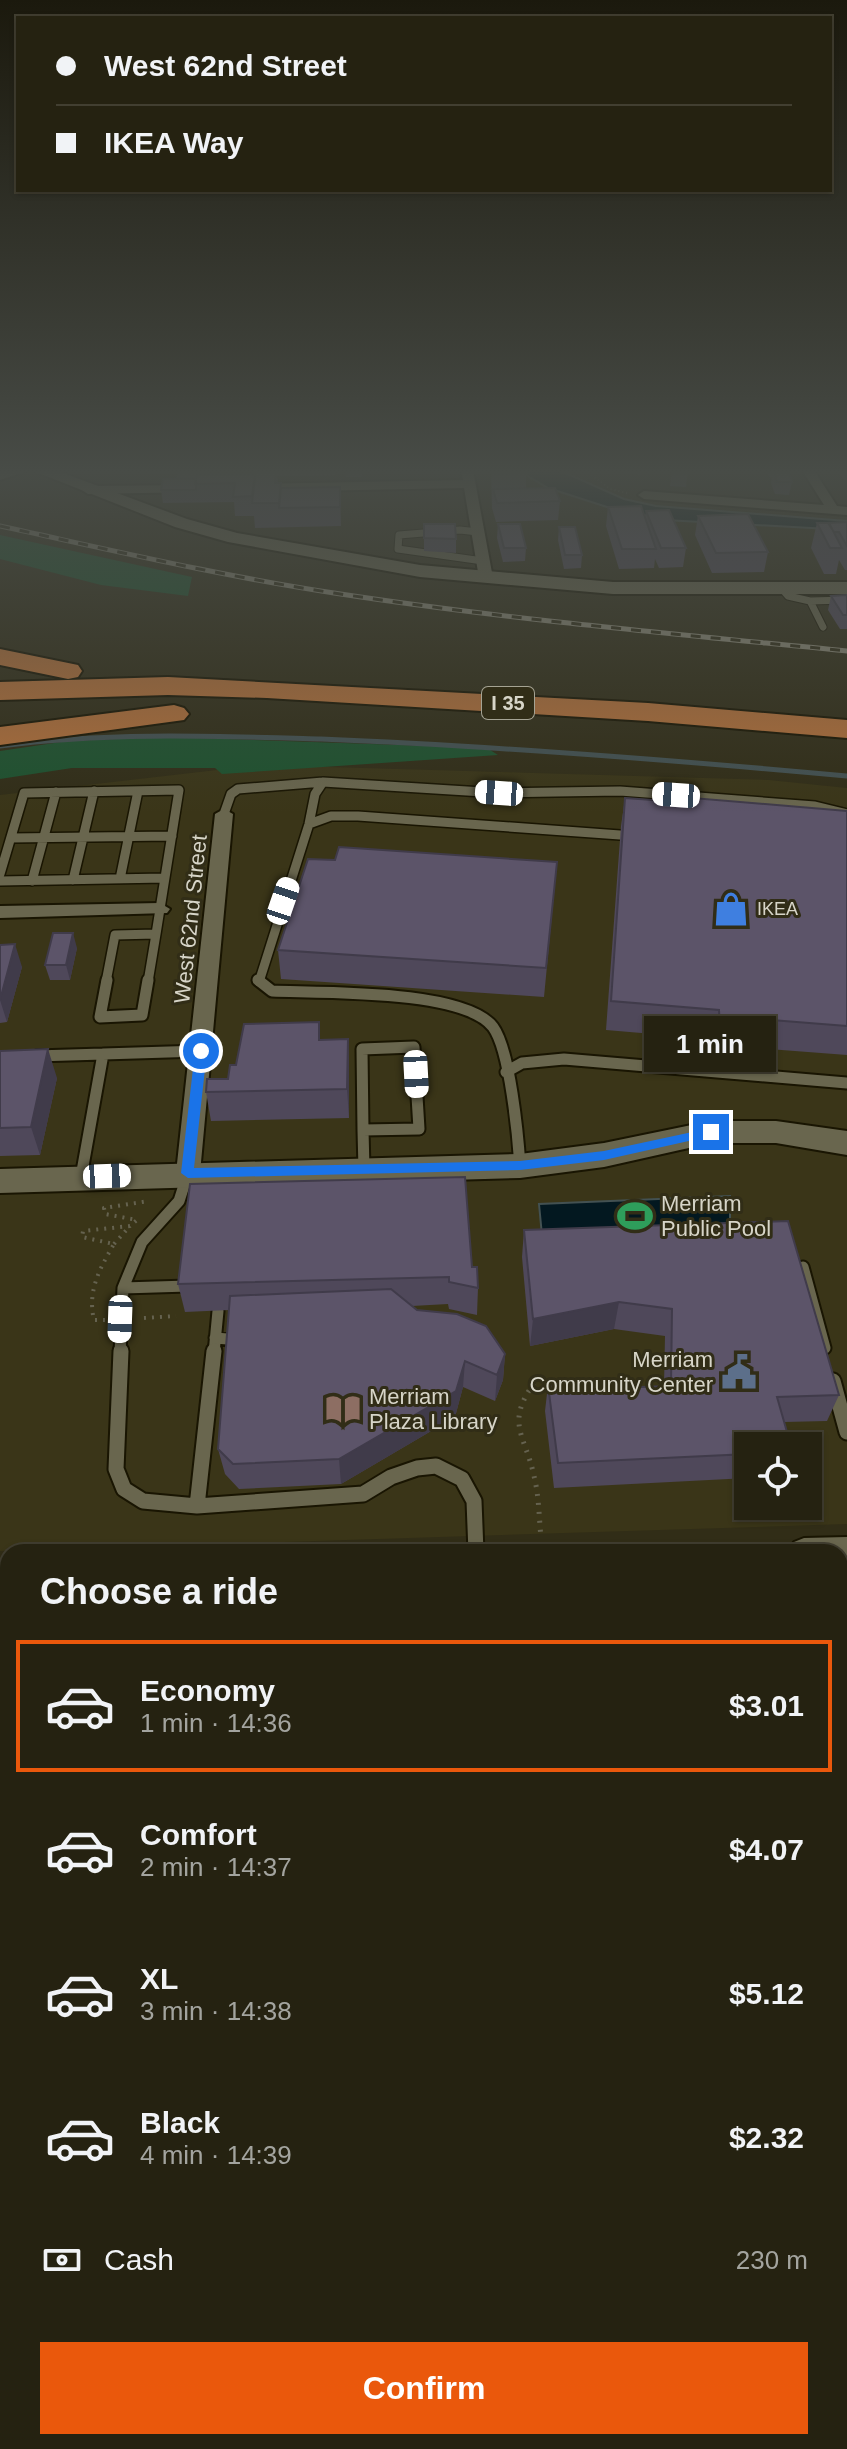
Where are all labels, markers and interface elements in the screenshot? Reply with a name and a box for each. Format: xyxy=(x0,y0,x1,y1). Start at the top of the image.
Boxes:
text: West 62nd Street xyxy=(104,49,347,82)
text: IKEA Way xyxy=(104,126,243,159)
road number: I 35 xyxy=(482,687,534,719)
car xyxy=(474,779,524,807)
car xyxy=(651,781,701,809)
street label: West 62nd Street xyxy=(169,833,212,1005)
car xyxy=(264,874,302,928)
shop icon: IKEA xyxy=(712,890,750,928)
place label: IKEA xyxy=(757,899,798,919)
callout: 1 min xyxy=(645,1016,777,1072)
text: 1 min xyxy=(676,1029,744,1059)
route start xyxy=(183,1033,219,1069)
car xyxy=(403,1049,429,1099)
route end xyxy=(693,1114,729,1150)
car xyxy=(83,1163,131,1189)
place label: Merriam Public Pool xyxy=(661,1191,771,1241)
sports icon: Merriam Public Pool xyxy=(616,1197,654,1235)
car xyxy=(107,1295,133,1343)
place label: Merriam Community Center xyxy=(530,1347,713,1397)
public building icon: Merriam Community Center xyxy=(720,1353,758,1391)
place label: Merriam Plaza Library xyxy=(369,1384,497,1434)
library icon: Merriam Plaza Library xyxy=(324,1390,362,1428)
map controls xyxy=(734,1432,822,1520)
button: locate xyxy=(734,1432,822,1520)
text: Choose a ride xyxy=(40,1571,278,1612)
icon: car xyxy=(44,1670,116,1742)
text: Economy xyxy=(140,1674,275,1707)
text: $3.01 xyxy=(729,1689,804,1722)
text: 1 min · 14:36 xyxy=(140,1708,292,1738)
icon: car xyxy=(44,1814,116,1886)
text: Comfort xyxy=(140,1818,257,1851)
text: $4.07 xyxy=(729,1833,804,1866)
text: 2 min · 14:37 xyxy=(140,1852,292,1882)
icon: car xyxy=(44,1958,116,2030)
text: XL xyxy=(140,1962,178,1995)
text: $5.12 xyxy=(729,1977,804,2010)
text: 3 min · 14:38 xyxy=(140,1996,292,2026)
icon: car xyxy=(44,2102,116,2174)
text: Black xyxy=(140,2106,220,2139)
text: $2.32 xyxy=(729,2121,804,2154)
text: 4 min · 14:39 xyxy=(140,2140,292,2170)
icon: cash xyxy=(40,2238,84,2282)
text: Cash xyxy=(104,2243,174,2276)
text: 230 m xyxy=(736,2245,808,2275)
button: Confirm xyxy=(40,2342,808,2434)

